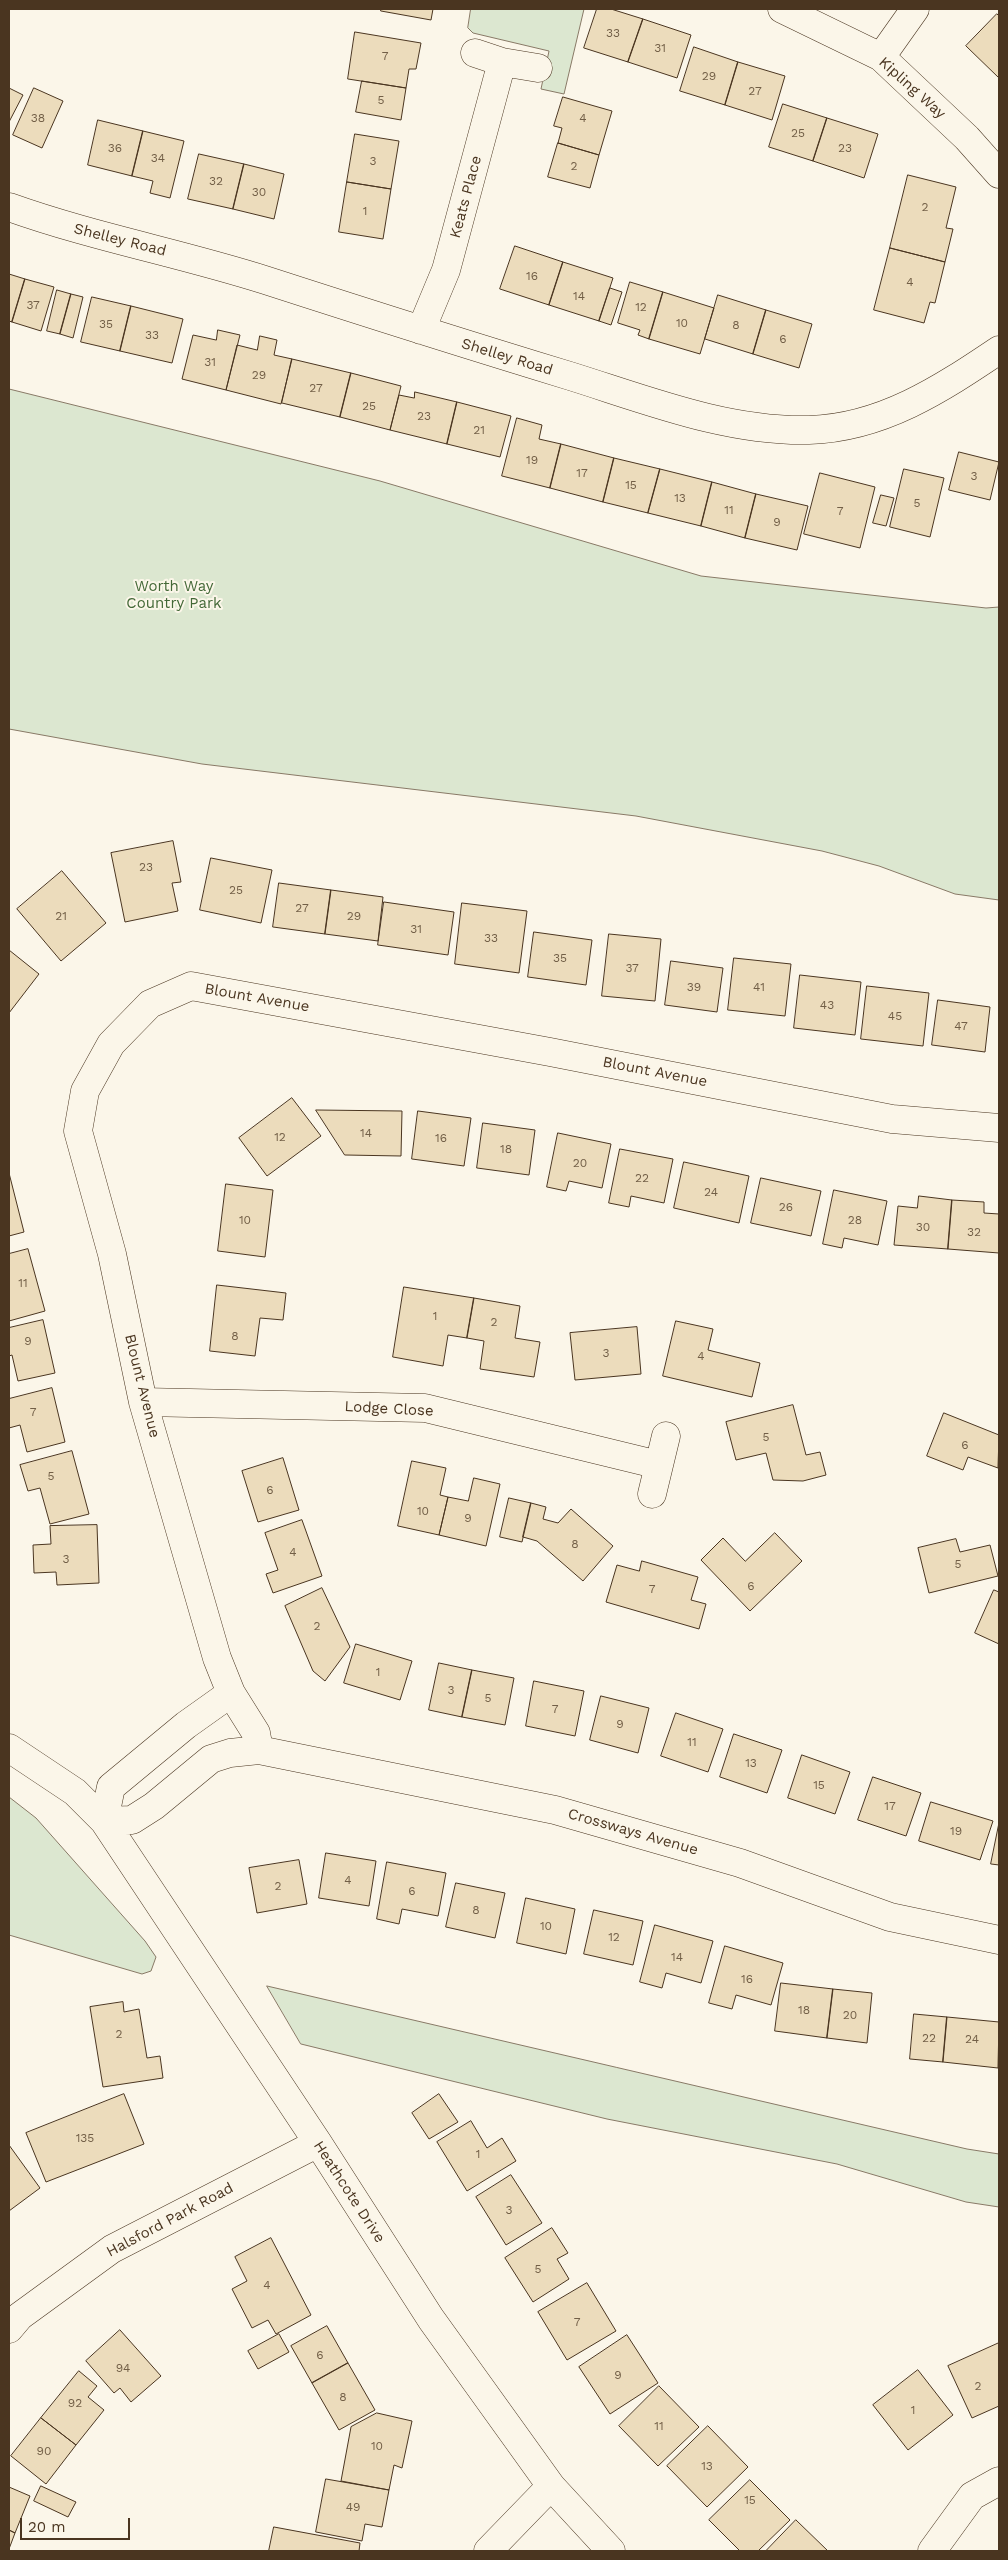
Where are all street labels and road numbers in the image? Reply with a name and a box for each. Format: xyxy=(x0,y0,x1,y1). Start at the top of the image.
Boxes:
street label: Kipling Way xyxy=(875,53,949,123)
street label: Keats Place xyxy=(446,154,486,240)
street label: Shelley Road xyxy=(72,220,168,260)
street label: Shelley Road xyxy=(459,335,555,379)
street label: Blount Avenue xyxy=(203,980,311,1016)
street label: Blount Avenue xyxy=(601,1053,709,1091)
street label: Blount Avenue xyxy=(120,1332,164,1440)
street label: Lodge Close xyxy=(344,1398,434,1420)
street label: Crossways Avenue xyxy=(566,1805,700,1859)
street label: Heathcote Drive xyxy=(309,2138,389,2246)
street label: Halsford Park Road xyxy=(104,2179,236,2261)

